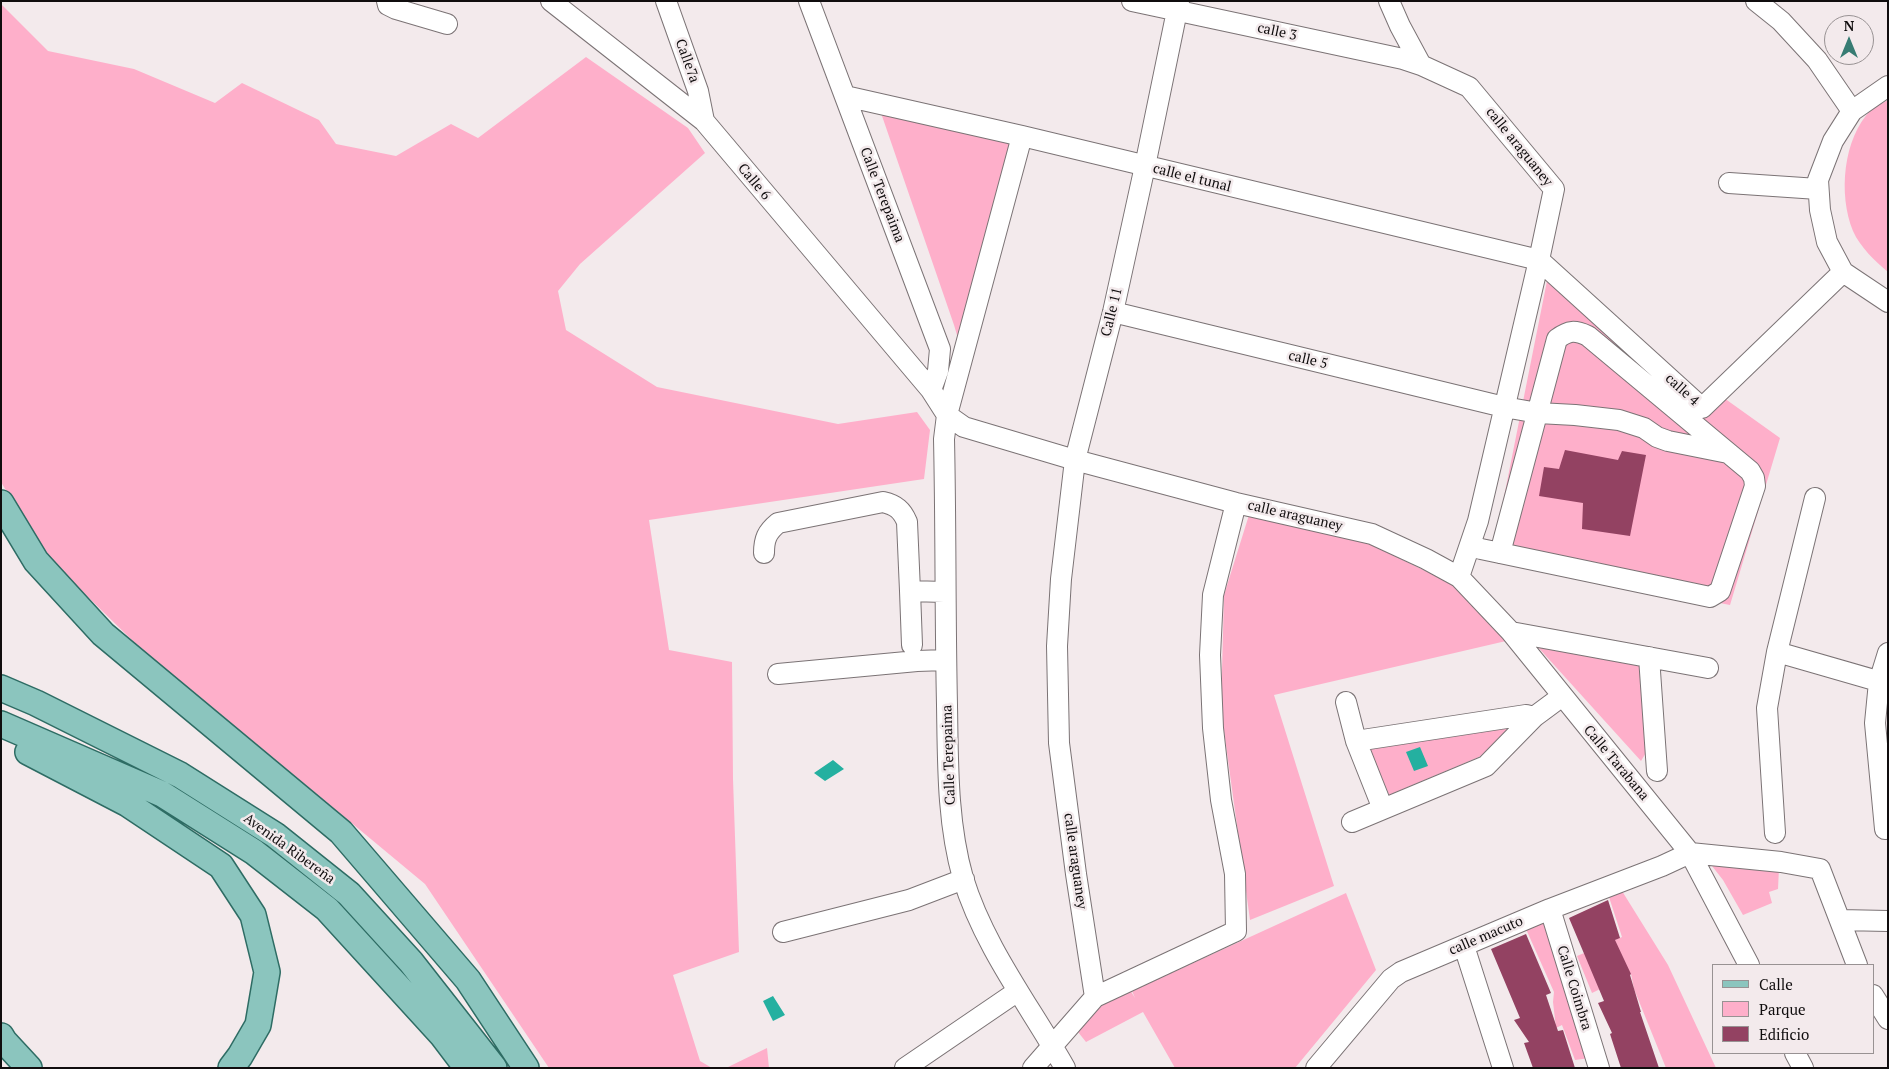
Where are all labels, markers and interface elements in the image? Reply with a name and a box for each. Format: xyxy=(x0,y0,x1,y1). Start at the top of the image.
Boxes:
north arrow xyxy=(1824,15,1874,65)
text: N xyxy=(1844,16,1854,35)
street label: calle 3 xyxy=(1256,20,1298,44)
street label: Calle7a xyxy=(671,37,703,85)
street label: calle araguaney xyxy=(1482,104,1556,190)
street label: Calle Terepaima xyxy=(856,145,908,245)
street label: Calle 6 xyxy=(734,160,774,204)
street label: calle el tunal xyxy=(1151,160,1233,196)
street label: Calle 11 xyxy=(1098,286,1126,338)
street label: calle 5 xyxy=(1287,347,1329,373)
street label: calle 4 xyxy=(1662,370,1702,410)
street label: calle araguaney xyxy=(1246,497,1344,535)
street label: Calle Terepaima xyxy=(939,704,959,806)
street label: Calle Tarabana xyxy=(1580,722,1652,804)
street label: Avenida Ribereña xyxy=(240,810,338,888)
street label: calle araguaney xyxy=(1060,812,1090,910)
street label: calle macuto xyxy=(1446,913,1526,959)
street label: Calle Coimbra xyxy=(1553,944,1595,1032)
legend xyxy=(1712,964,1874,1054)
text: Calle xyxy=(1759,974,1793,994)
text: Parque xyxy=(1759,999,1806,1019)
text: Edificio xyxy=(1759,1024,1809,1044)

